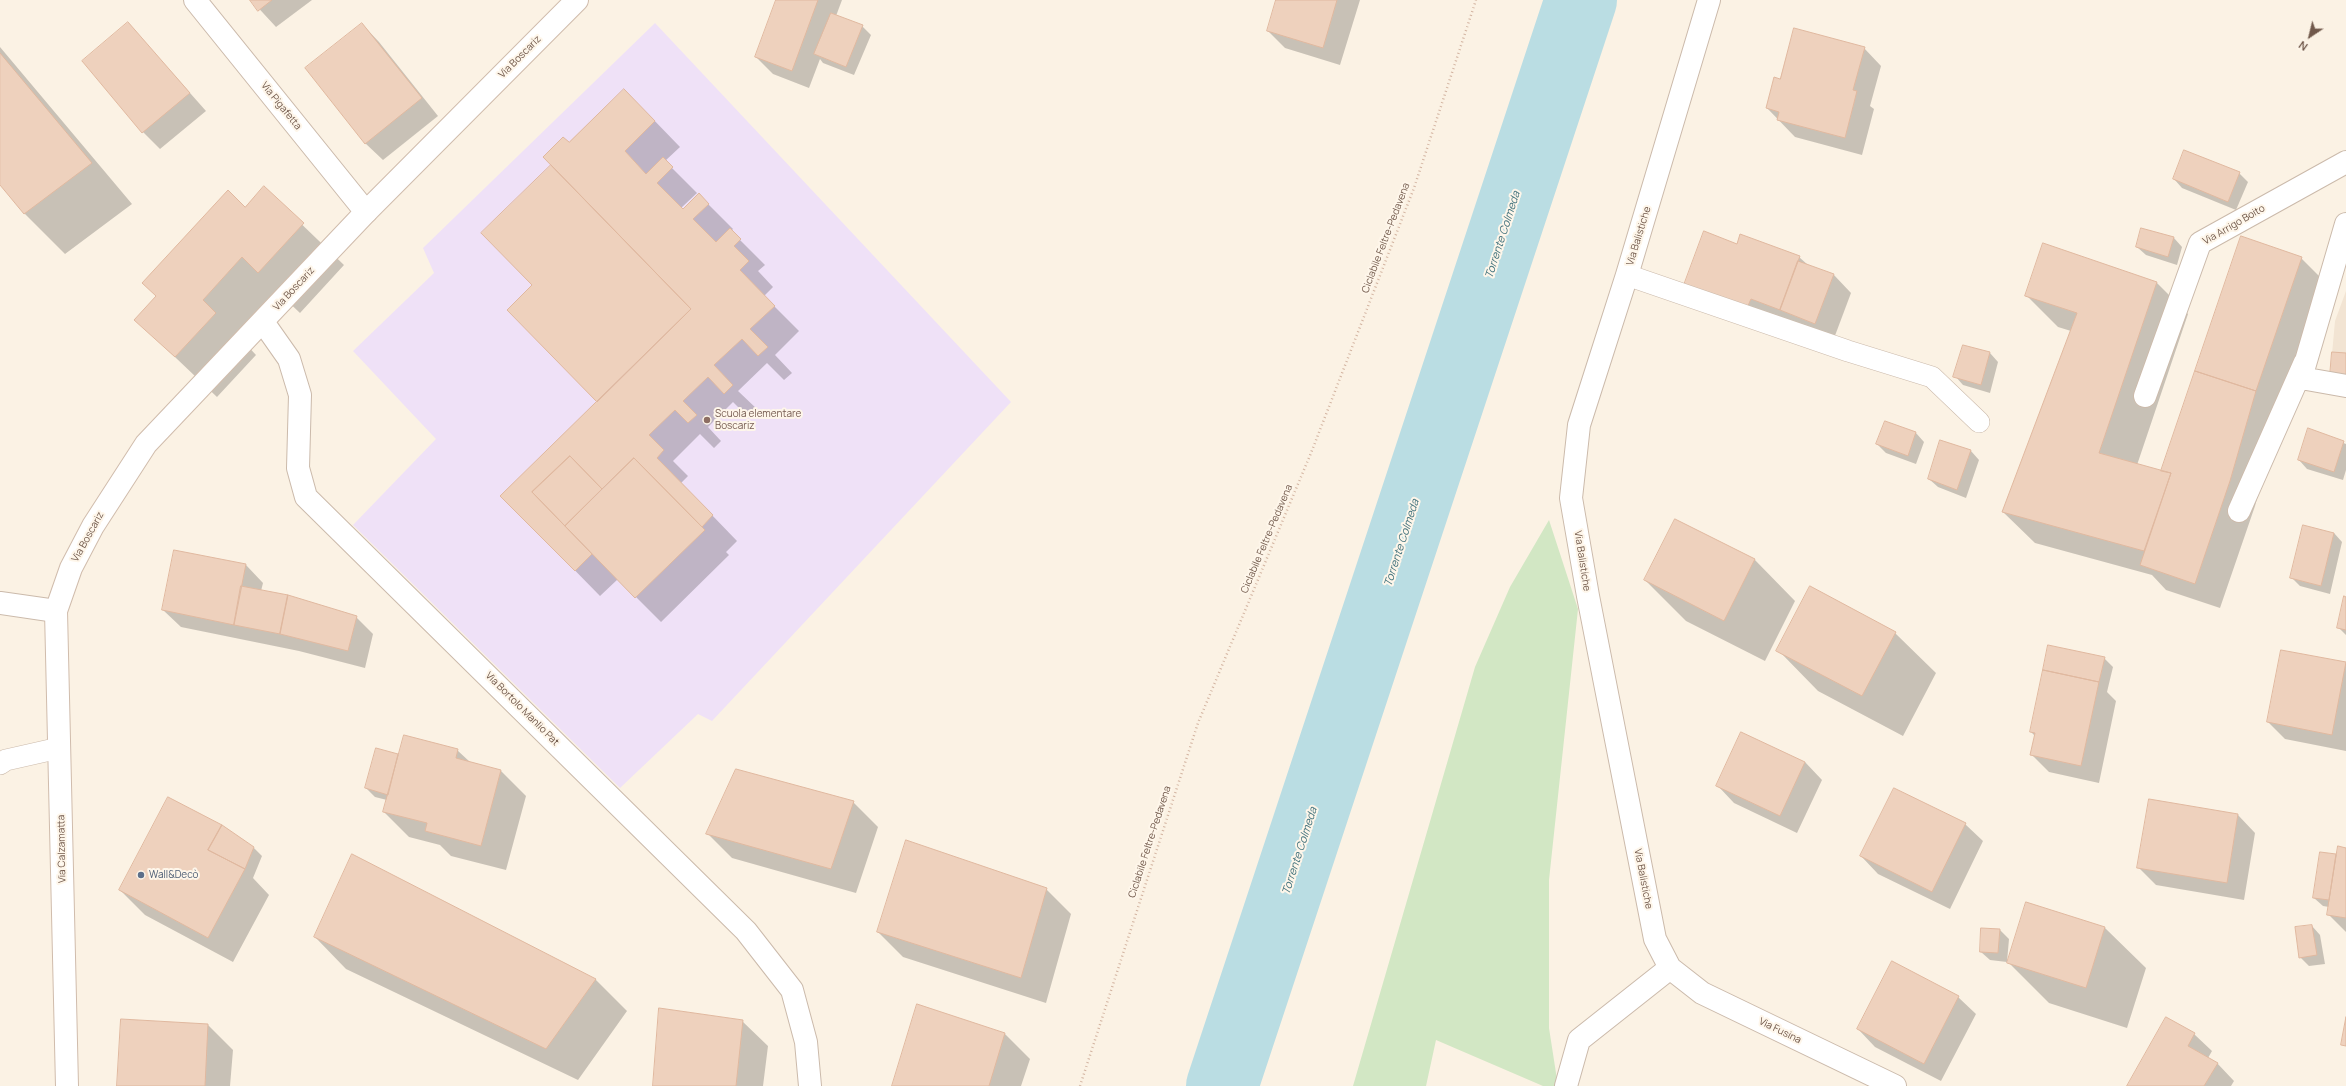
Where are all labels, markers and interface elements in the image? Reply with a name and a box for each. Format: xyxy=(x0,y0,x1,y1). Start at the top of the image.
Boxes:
north arrow xyxy=(2290,16,2330,56)
street label: Via Boscariz xyxy=(496,33,544,81)
text: N xyxy=(2295,38,2310,55)
street label: Via Pigafetta xyxy=(258,80,304,132)
street label: Ciclabile Feltre-Pedavena xyxy=(1359,181,1413,295)
water label: Torrente Colmeda xyxy=(1483,190,1523,280)
street label: Via Arrigo Boito xyxy=(2201,202,2267,248)
street label: Via Balistiche xyxy=(1624,205,1654,267)
street label: Via Boscariz xyxy=(271,265,317,313)
place label: Scuola elementare Boscariz xyxy=(715,408,801,432)
marker: Scuola elementare Boscariz xyxy=(702,415,712,425)
street label: Ciclabile Feltre-Pedavena xyxy=(1239,483,1295,595)
water label: Torrente Colmeda xyxy=(1382,498,1422,588)
street label: Via Boscariz xyxy=(69,510,107,564)
street label: Via Balistiche xyxy=(1571,530,1593,592)
street label: Via Bortolo Manlio Pat xyxy=(483,670,561,748)
street label: Ciclabile Feltre-Pedavena xyxy=(1126,784,1174,900)
water label: Torrente Colmeda xyxy=(1280,806,1320,896)
street label: Via Calzamatta xyxy=(55,815,69,883)
street label: Via Balistiche xyxy=(1631,848,1655,910)
place label: Wall&Decò xyxy=(149,869,199,881)
marker: Wall&Decò xyxy=(136,870,146,880)
street label: Via Fusina xyxy=(1757,1016,1803,1046)

